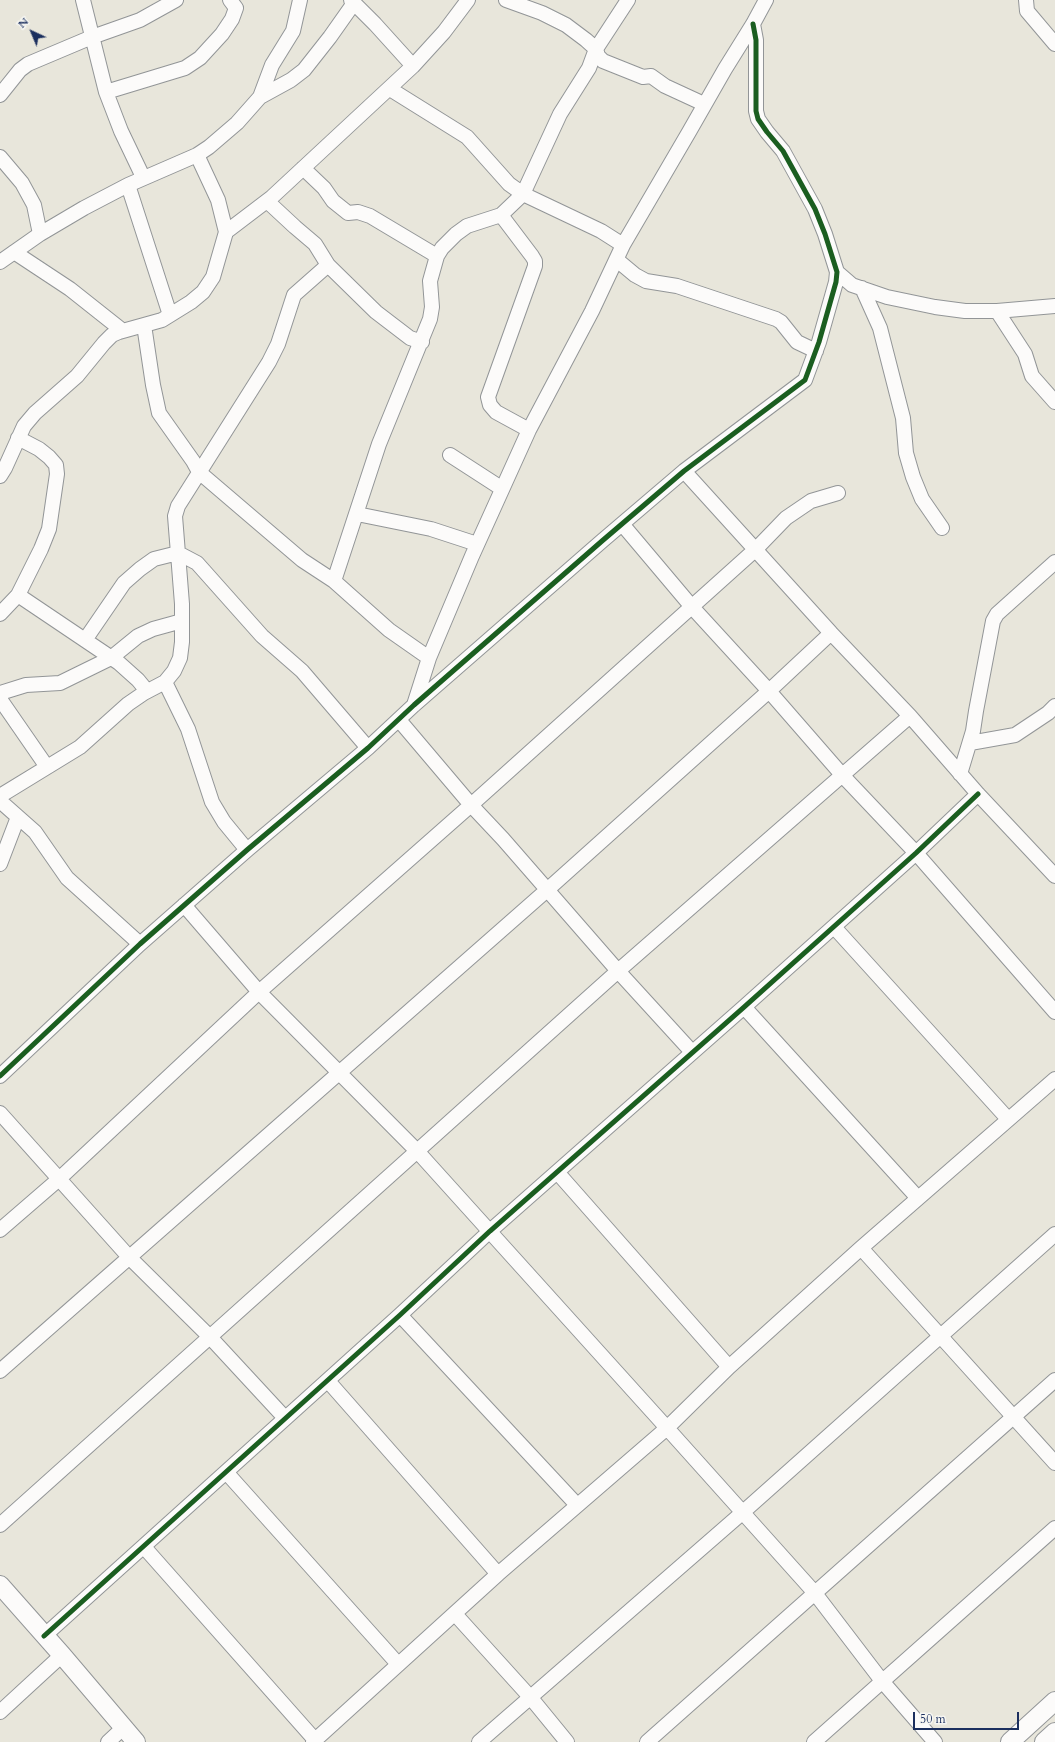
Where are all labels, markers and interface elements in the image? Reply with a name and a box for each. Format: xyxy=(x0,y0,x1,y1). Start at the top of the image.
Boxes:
north arrow xyxy=(12,12,52,52)
text: N xyxy=(15,14,32,32)
scale bar xyxy=(915,1704,1021,1730)
text: 50 m xyxy=(920,1711,946,1727)

